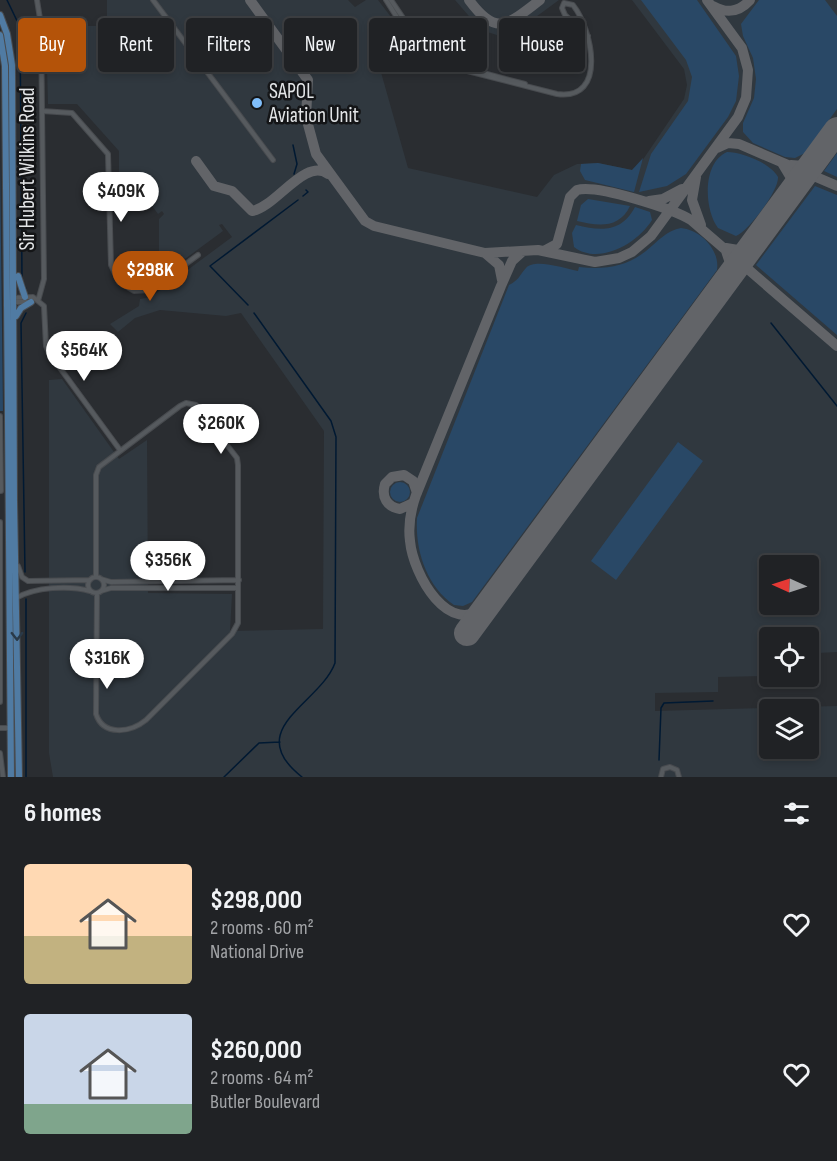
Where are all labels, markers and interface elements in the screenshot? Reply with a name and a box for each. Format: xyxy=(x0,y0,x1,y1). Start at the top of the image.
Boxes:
chip: Buy xyxy=(18,18,86,72)
chip: Rent xyxy=(98,18,174,72)
chip: Filters xyxy=(186,18,272,72)
chip: New xyxy=(284,18,357,72)
chip: Apartment xyxy=(369,18,487,72)
chip: House xyxy=(499,18,585,72)
place label: SAPOL Aviation Unit xyxy=(268,79,359,128)
street label: Sir Hubert Wilkins Road xyxy=(15,87,40,251)
marker: SAPOL Aviation Unit xyxy=(250,96,264,110)
pin: $409K xyxy=(79,172,163,223)
text: $409K xyxy=(97,179,145,203)
pin: $298K xyxy=(108,251,192,302)
text: $298K xyxy=(126,258,174,282)
pin: $564K xyxy=(42,331,126,382)
text: $564K xyxy=(60,338,108,362)
pin: $260K xyxy=(179,404,263,455)
text: $260K xyxy=(197,411,245,435)
pin: $356K xyxy=(126,541,210,592)
text: $356K xyxy=(144,548,192,572)
north arrow xyxy=(759,555,819,615)
map controls xyxy=(759,555,819,759)
button: locate xyxy=(759,627,819,687)
one-way arrow xyxy=(11,631,23,640)
pin: $316K xyxy=(65,639,149,690)
text: $316K xyxy=(84,646,130,670)
button: layers xyxy=(759,699,819,759)
icon: filters xyxy=(780,797,813,830)
text: 6 homes xyxy=(24,798,102,829)
text: $298,000 xyxy=(210,885,302,916)
icon: home xyxy=(72,888,144,960)
icon: heart xyxy=(780,908,813,941)
text: 2 rooms · 60 m² xyxy=(210,916,314,940)
text: National Drive xyxy=(210,940,304,964)
text: $260,000 xyxy=(210,1035,302,1066)
icon: home xyxy=(72,1038,144,1110)
icon: heart xyxy=(780,1058,813,1091)
text: 2 rooms · 64 m² xyxy=(210,1066,314,1090)
text: Butler Boulevard xyxy=(210,1090,320,1114)

